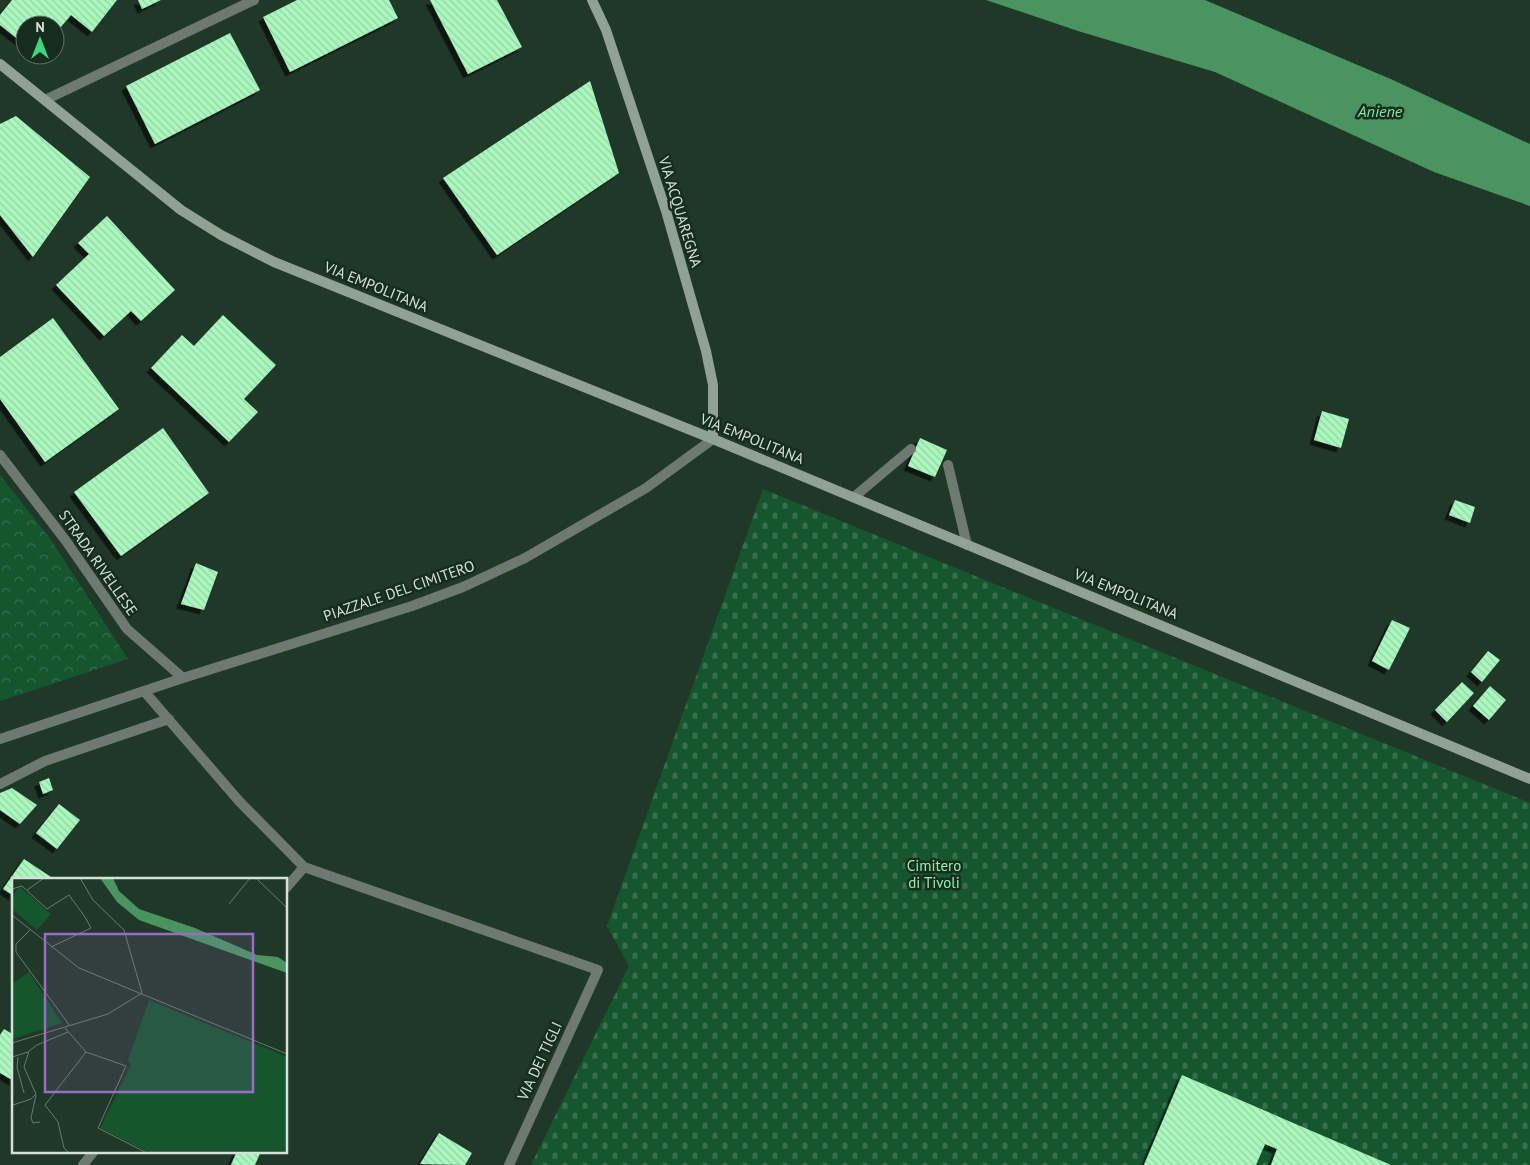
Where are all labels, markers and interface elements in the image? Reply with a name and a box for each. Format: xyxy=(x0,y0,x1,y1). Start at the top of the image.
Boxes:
north arrow xyxy=(15,15,65,65)
text: N xyxy=(35,18,45,36)
water label: Aniene xyxy=(1357,101,1403,121)
street label: VIA ACQUAREGNA xyxy=(654,153,706,270)
street label: VIA EMPOLITANA xyxy=(321,257,431,316)
street label: VIA EMPOLITANA xyxy=(697,409,807,468)
street label: STRADA RIVELLESE xyxy=(55,506,142,619)
street label: PIAZZALE DEL CIMITERO xyxy=(321,556,477,625)
street label: VIA EMPOLITANA xyxy=(1071,564,1181,623)
park label: Cimitero di Tivoli xyxy=(907,856,961,892)
inset map xyxy=(12,878,288,1152)
street label: VIA DEI TIGLI xyxy=(513,1018,566,1104)

